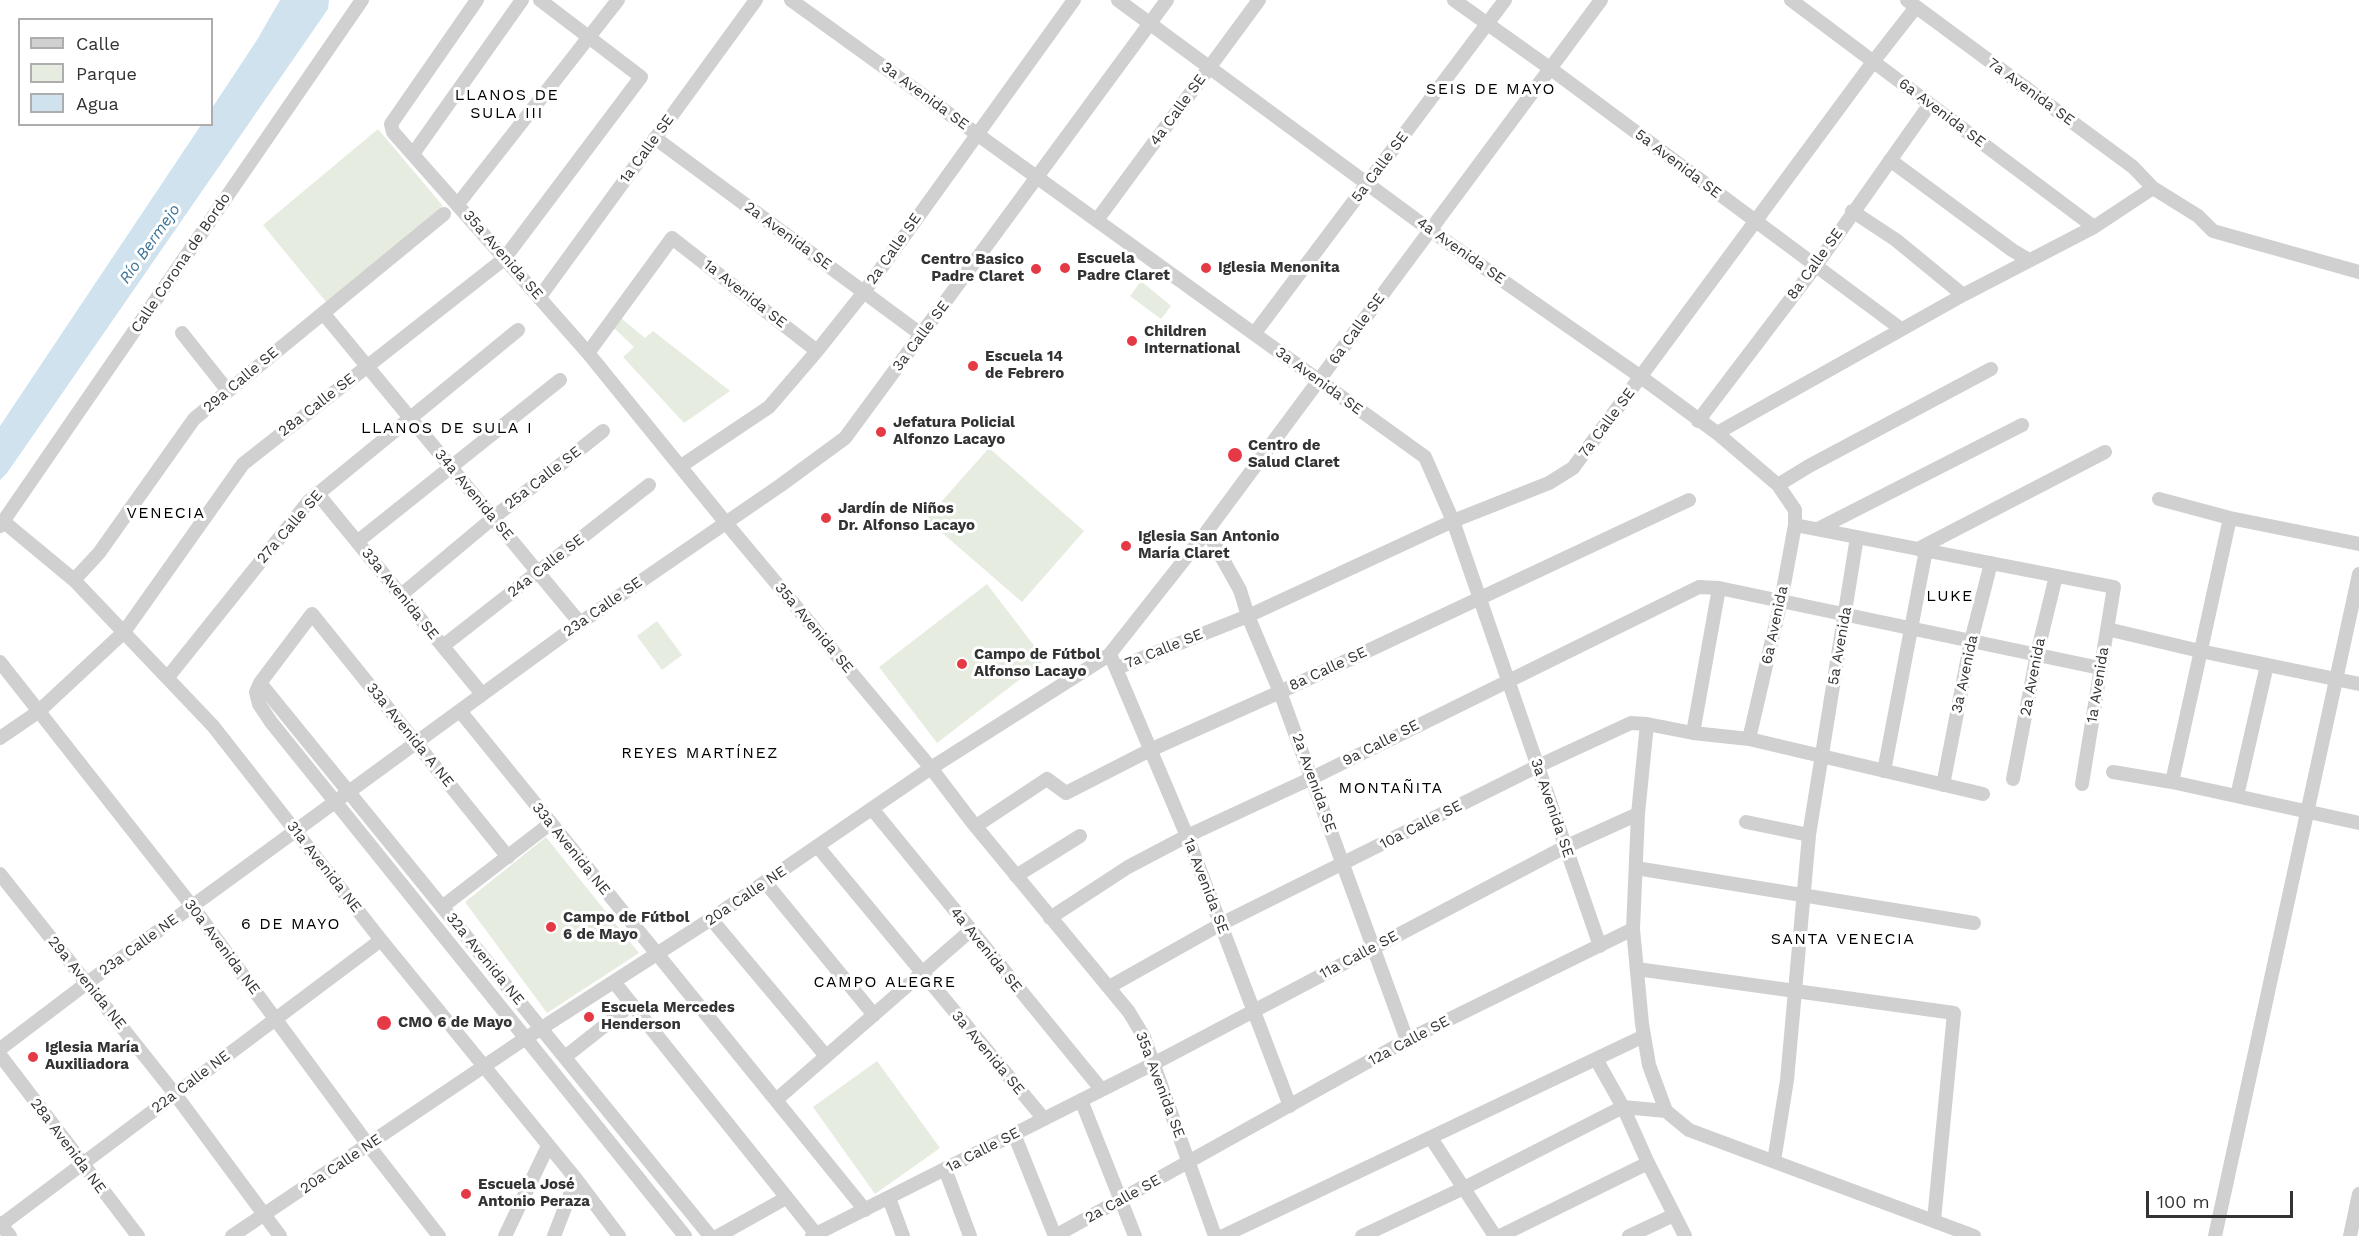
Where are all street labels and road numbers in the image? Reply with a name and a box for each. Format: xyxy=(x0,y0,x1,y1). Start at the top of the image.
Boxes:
street label: 7a Avenida SE xyxy=(1984,54,2078,130)
street label: 3a Avenida SE xyxy=(878,58,972,134)
street label: 4a Calle SE xyxy=(1146,71,1210,149)
street label: 6a Avenida SE xyxy=(1895,75,1989,151)
street label: 1a Calle SE xyxy=(616,111,678,187)
street label: 5a Avenida SE xyxy=(1631,126,1725,202)
street label: 5a Calle SE xyxy=(1348,128,1412,206)
street label: Calle Corona de Bordo xyxy=(127,190,235,336)
street label: 2a Avenida SE xyxy=(741,198,835,274)
street label: 35a Avenida SE xyxy=(459,207,547,303)
street label: 2a Calle SE xyxy=(863,210,925,288)
street label: 4a Avenida SE xyxy=(1413,214,1509,288)
street label: 8a Calle SE xyxy=(1783,225,1847,303)
street label: 1a Avenida SE xyxy=(700,256,790,332)
street label: 6a Calle SE xyxy=(1325,290,1389,368)
street label: 3a Calle SE xyxy=(889,297,953,375)
street label: 29a Calle SE xyxy=(200,343,282,417)
street label: 3a Avenida SE xyxy=(1272,343,1366,419)
street label: 28a Calle SE xyxy=(275,369,359,441)
street label: 7a Calle SE xyxy=(1575,385,1639,461)
street label: 25a Calle SE xyxy=(501,443,585,513)
street label: 34a Avenida SE xyxy=(431,446,517,544)
street label: 27a Calle SE xyxy=(253,487,327,567)
street label: 24a Calle SE xyxy=(504,531,588,601)
street label: 33a Avenida SE xyxy=(358,545,442,643)
street label: 23a Calle SE xyxy=(560,573,646,641)
street label: 35a Avenida SE xyxy=(771,579,857,677)
street label: 6a Avenida xyxy=(1758,584,1792,666)
street label: 5a Avenida xyxy=(1824,605,1856,687)
street label: 7a Calle SE xyxy=(1122,625,1206,673)
street label: 3a Avenida xyxy=(1948,633,1982,715)
street label: 2a Avenida xyxy=(2017,636,2049,718)
street label: 8a Calle SE xyxy=(1286,643,1370,695)
street label: 1a Avenida xyxy=(2083,646,2113,724)
street label: 33a Avenida A NE xyxy=(362,679,458,791)
street label: 9a Calle SE xyxy=(1340,716,1422,770)
street label: 2a Avenida SE xyxy=(1288,731,1340,835)
street label: 3a Avenida SE xyxy=(1527,756,1577,860)
street label: 10a Calle SE xyxy=(1377,797,1465,853)
street label: 33a Avenida NE xyxy=(528,799,614,899)
street label: 31a Avenida NE xyxy=(283,818,365,916)
street label: 1a Avenida SE xyxy=(1180,836,1232,936)
street label: 20a Calle NE xyxy=(702,862,790,930)
street label: 30a Avenida NE xyxy=(180,896,264,998)
street label: 4a Avenida SE xyxy=(946,904,1026,996)
street label: 32a Avenida NE xyxy=(442,909,528,1009)
street label: 23a Calle NE xyxy=(96,910,182,980)
street label: 11a Calle SE xyxy=(1317,927,1401,983)
street label: 29a Avenida NE xyxy=(44,933,130,1033)
street label: 3a Avenida SE xyxy=(948,1008,1028,1098)
street label: 12a Calle SE xyxy=(1365,1012,1453,1070)
street label: 35a Avenida SE xyxy=(1131,1029,1189,1141)
street label: 22a Calle NE xyxy=(148,1047,234,1117)
street label: 28a Avenida NE xyxy=(26,1095,110,1197)
street label: 1a Calle SE xyxy=(943,1124,1023,1176)
street label: 20a Calle NE xyxy=(297,1130,385,1198)
street label: 2a Calle SE xyxy=(1082,1171,1164,1227)

